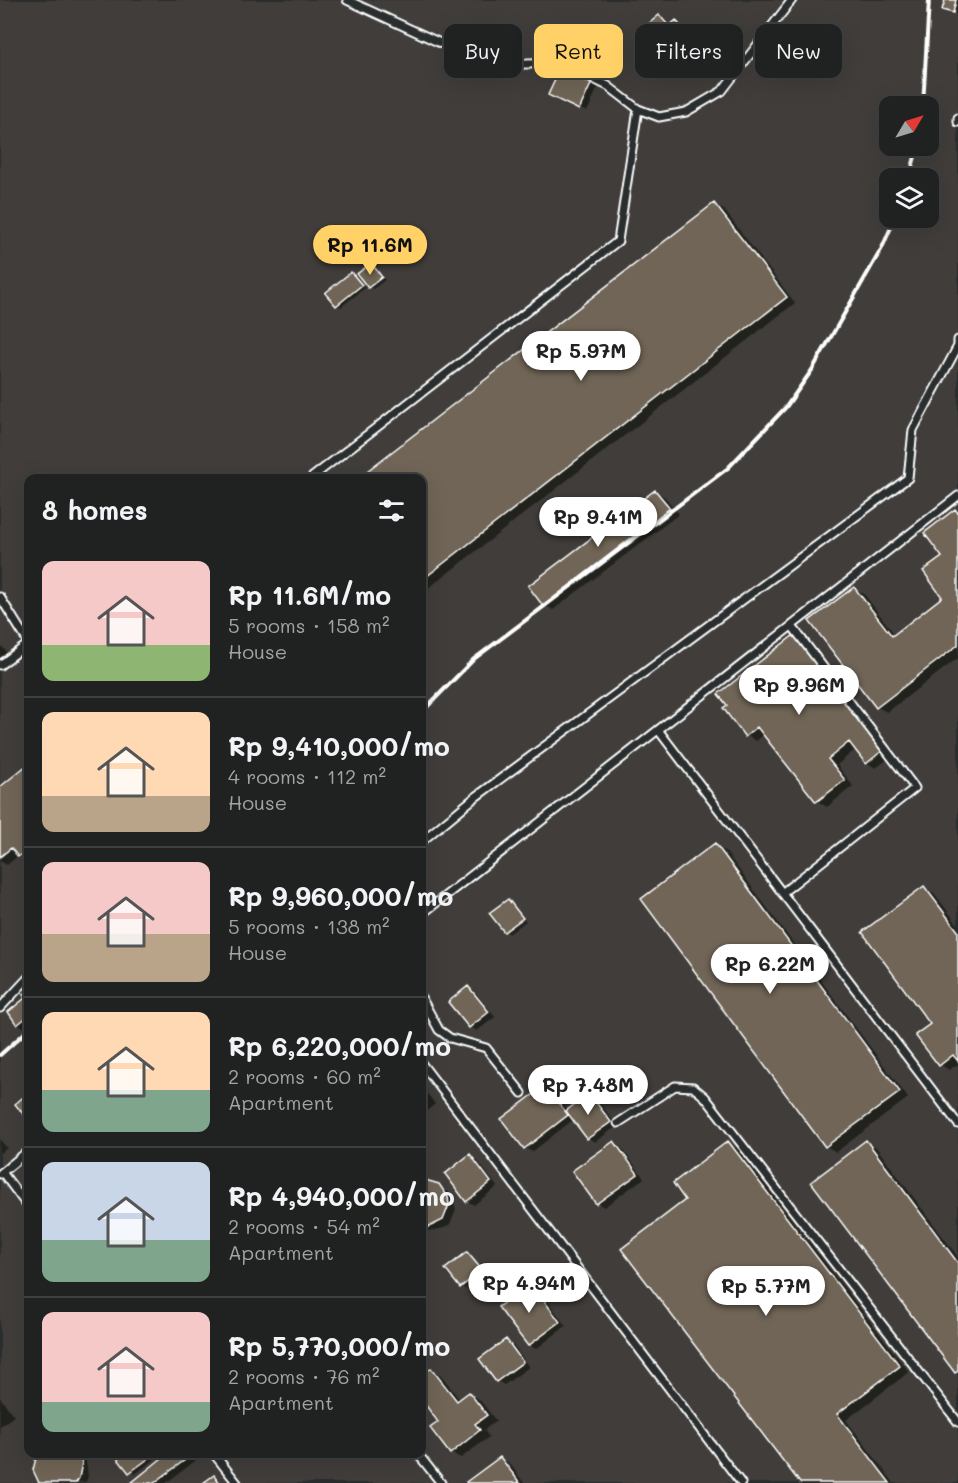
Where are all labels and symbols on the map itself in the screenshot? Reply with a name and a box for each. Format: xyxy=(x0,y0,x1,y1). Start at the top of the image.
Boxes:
north arrow xyxy=(879,96,939,156)
pin: Rp 11.6M xyxy=(308,225,432,276)
pin: Rp 5.97M xyxy=(519,331,643,382)
pin: Rp 9.41M xyxy=(536,497,660,548)
pin: Rp 9.96M xyxy=(737,665,861,716)
pin: Rp 6.22M xyxy=(708,944,832,995)
pin: Rp 7.48M xyxy=(526,1065,650,1116)
pin: Rp 4.94M xyxy=(467,1263,591,1314)
pin: Rp 5.77M xyxy=(704,1266,828,1317)

